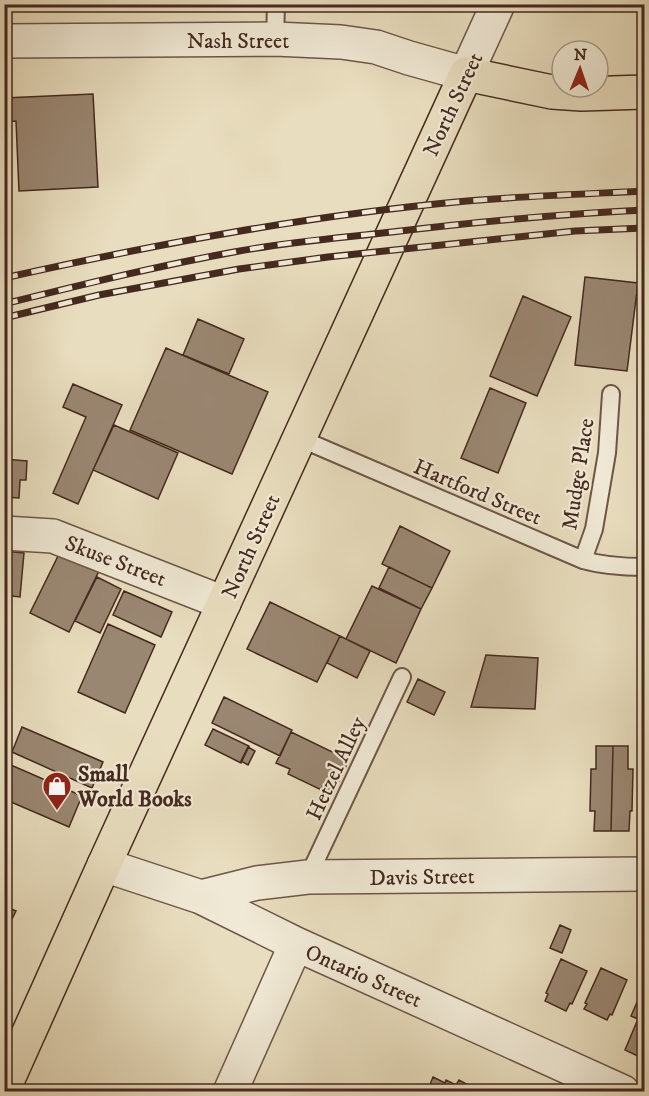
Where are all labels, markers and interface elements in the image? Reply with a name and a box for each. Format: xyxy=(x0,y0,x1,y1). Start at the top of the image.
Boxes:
street label: Nash Street xyxy=(187,28,289,55)
north arrow xyxy=(550,39,610,99)
text: N xyxy=(574,45,587,65)
street label: North Street xyxy=(418,48,489,161)
street label: Mudge Place xyxy=(556,416,601,532)
street label: Hartford Street xyxy=(409,453,545,531)
street label: North Street xyxy=(216,490,286,603)
street label: Skuse Street xyxy=(61,530,170,593)
street label: Hetzel Alley xyxy=(301,712,372,825)
place label: Small World Books xyxy=(77,761,192,813)
shop icon: Small World Books xyxy=(41,770,73,812)
street label: Davis Street xyxy=(369,863,475,892)
street label: Ontario Street xyxy=(301,939,426,1014)

